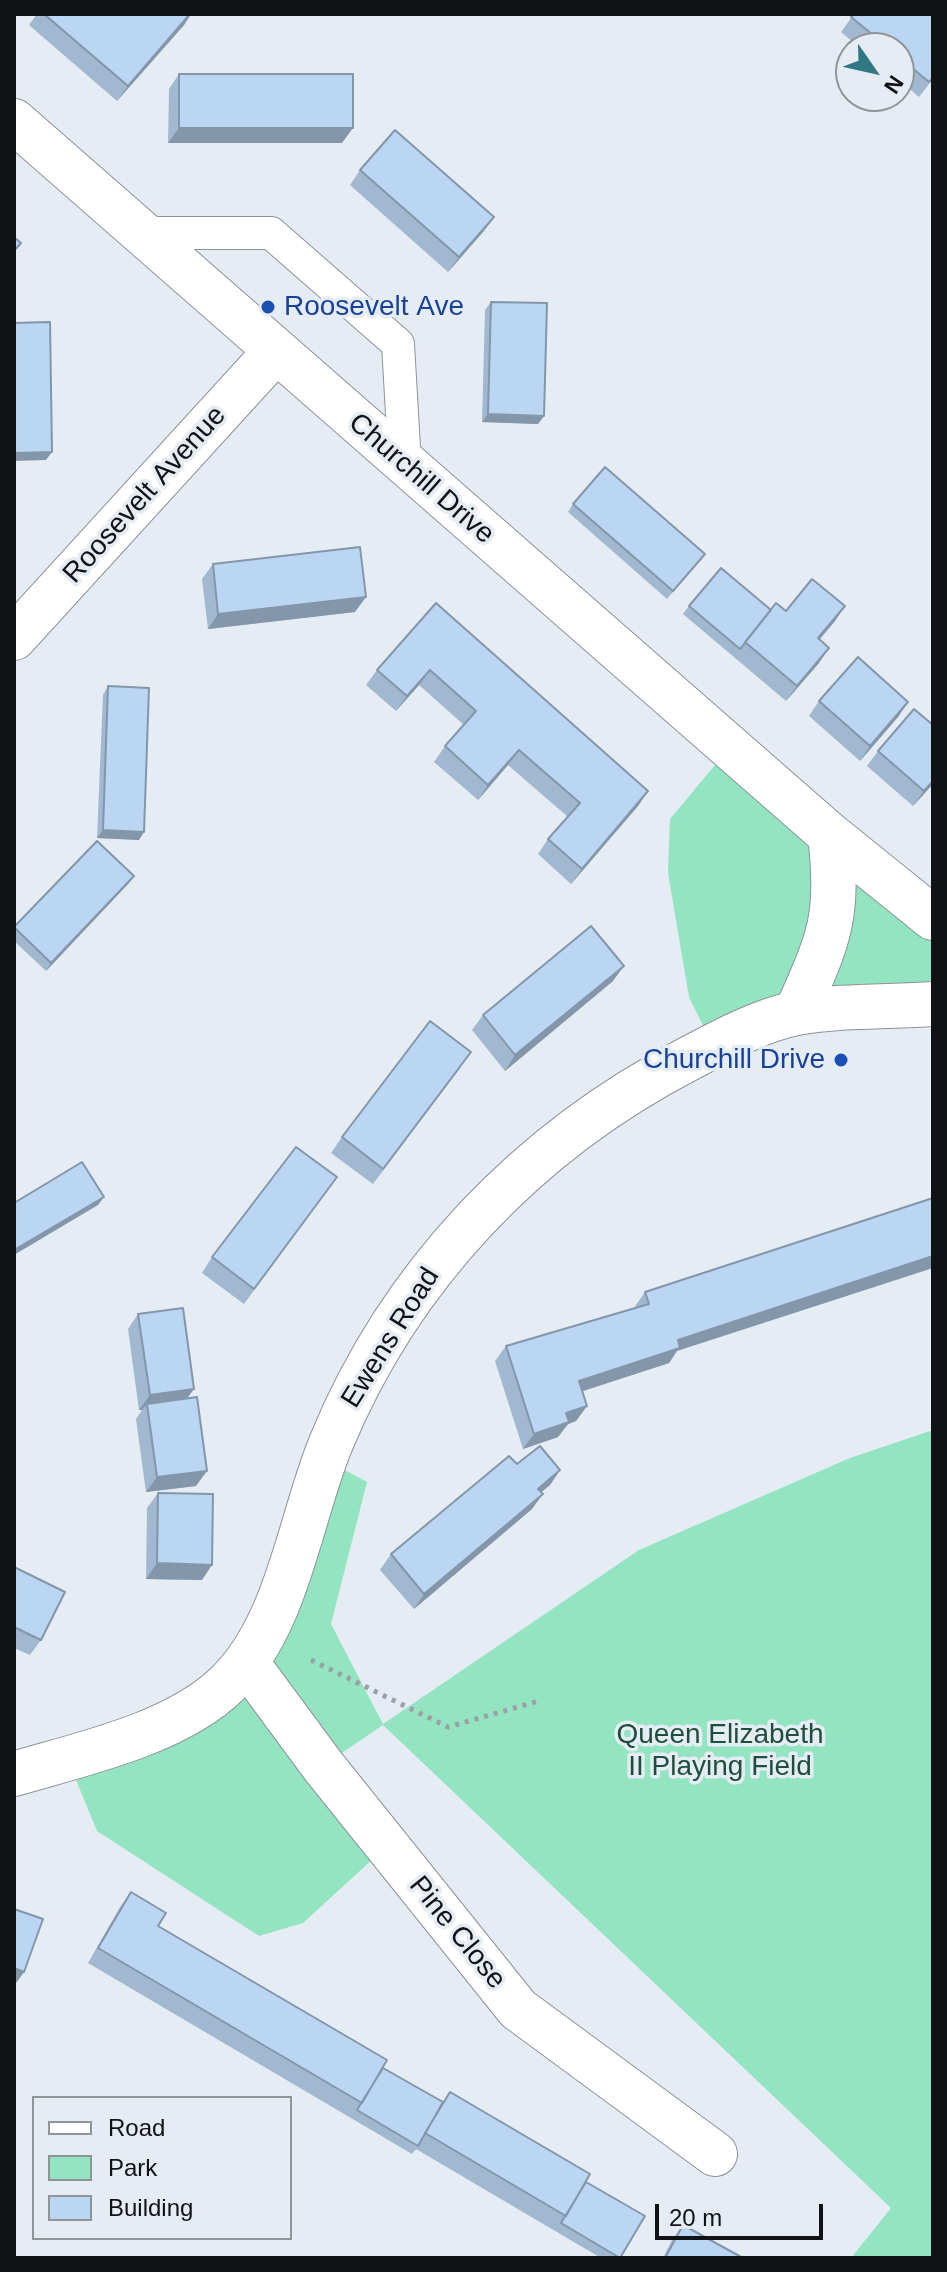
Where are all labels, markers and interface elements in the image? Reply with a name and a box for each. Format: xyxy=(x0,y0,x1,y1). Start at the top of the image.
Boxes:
north arrow xyxy=(835,32,915,112)
text: N xyxy=(879,71,908,98)
place label: Roosevelt Ave xyxy=(284,290,464,324)
marker: Roosevelt Ave xyxy=(259,298,277,316)
street label: Roosevelt Avenue xyxy=(57,400,233,590)
street label: Churchill Drive xyxy=(341,407,501,551)
place label: Churchill Drive xyxy=(643,1043,825,1077)
marker: Churchill Drive xyxy=(832,1051,850,1069)
street label: Ewens Road xyxy=(335,1262,447,1414)
park label: Queen Elizabeth II Playing Field xyxy=(616,1718,824,1784)
street label: Pine Close xyxy=(401,1870,513,1996)
legend xyxy=(32,2096,292,2240)
text: Road xyxy=(108,2114,165,2141)
text: Park xyxy=(108,2154,157,2181)
scale bar xyxy=(659,2188,827,2238)
text: Building xyxy=(108,2194,193,2221)
text: 20 m xyxy=(669,2204,722,2231)

